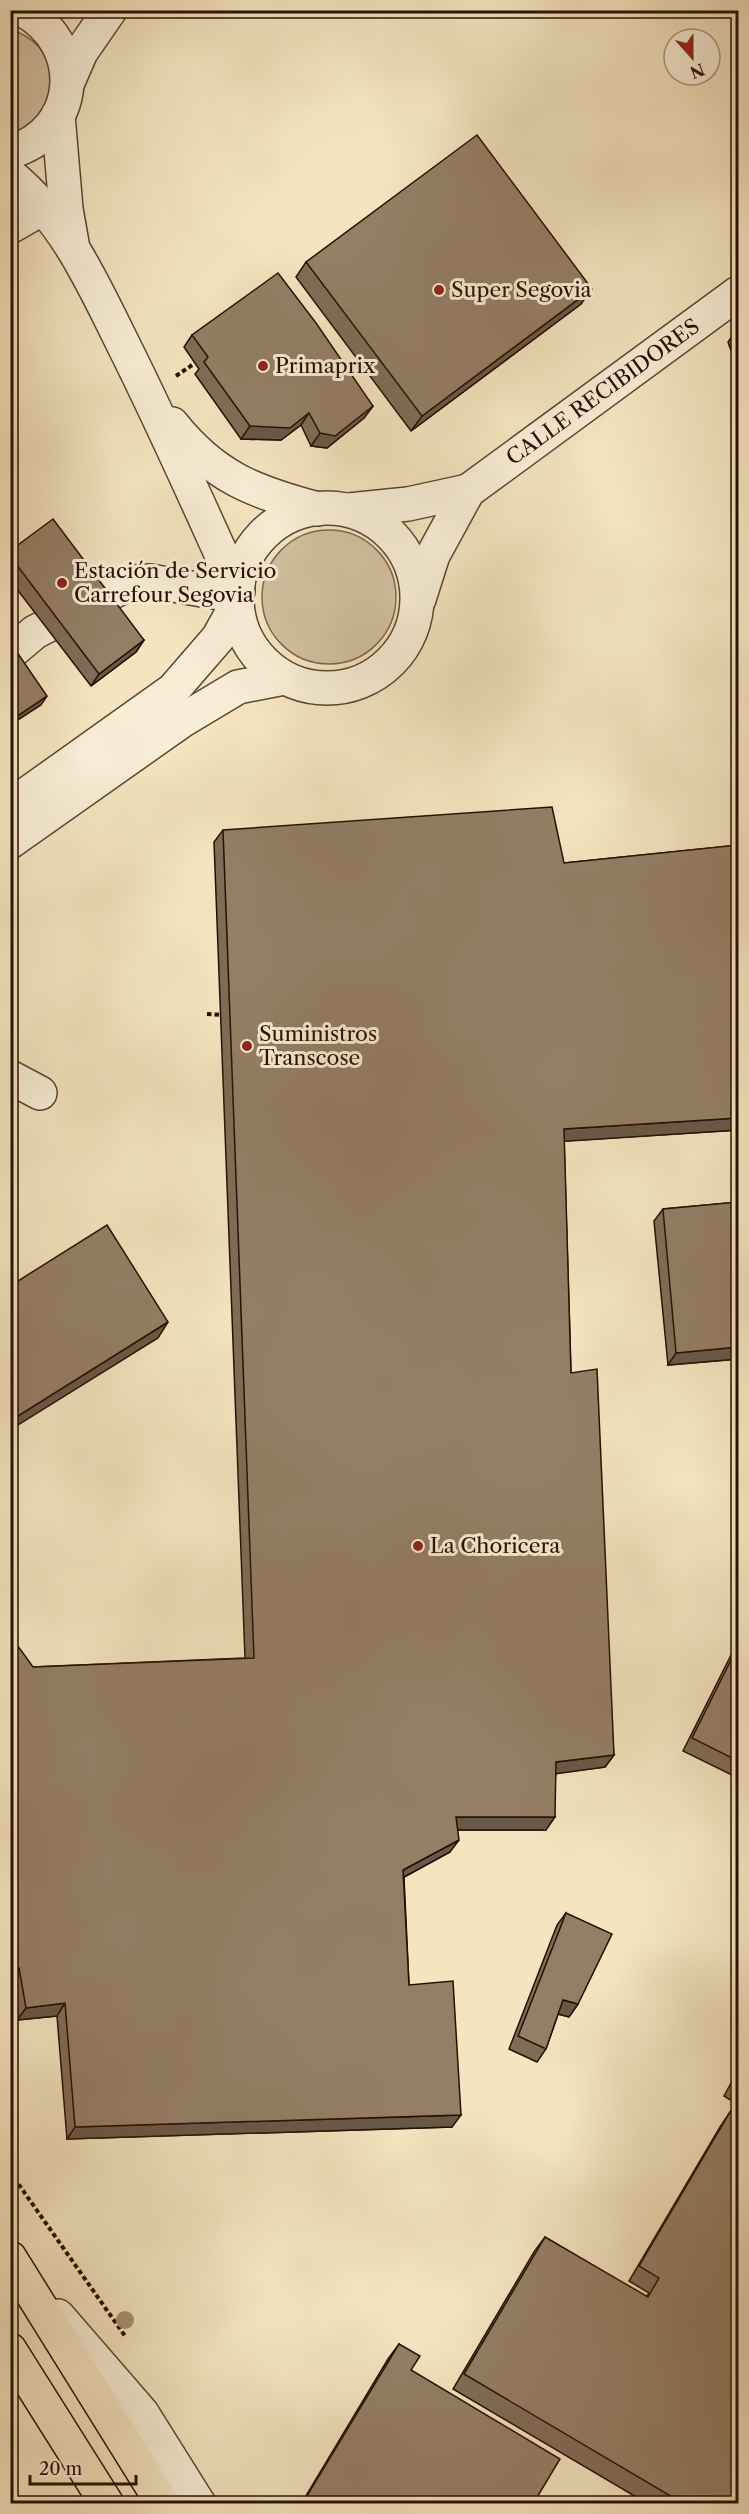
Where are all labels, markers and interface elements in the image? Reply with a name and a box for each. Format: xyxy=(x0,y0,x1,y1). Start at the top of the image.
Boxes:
north arrow xyxy=(662,27,722,87)
text: N xyxy=(687,59,707,83)
place label: Super Segovia xyxy=(451,277,593,302)
marker: Super Segovia xyxy=(432,283,446,297)
street label: CALLE RECIBIDORES xyxy=(501,313,704,470)
place label: Primaprix xyxy=(275,353,376,378)
marker: Primaprix xyxy=(256,359,270,373)
place label: Estación de Servicio Carrefour Segovia xyxy=(74,558,276,607)
marker: Estación de Servicio Carrefour Segovia xyxy=(55,576,69,590)
place label: Suministros Transcose xyxy=(259,1021,377,1070)
marker: Suministros Transcose xyxy=(240,1039,254,1053)
place label: La Choricera xyxy=(430,1533,561,1558)
marker: La Choricera xyxy=(411,1539,425,1553)
scale bar xyxy=(30,2448,136,2486)
text: 20 m xyxy=(39,2458,83,2480)

